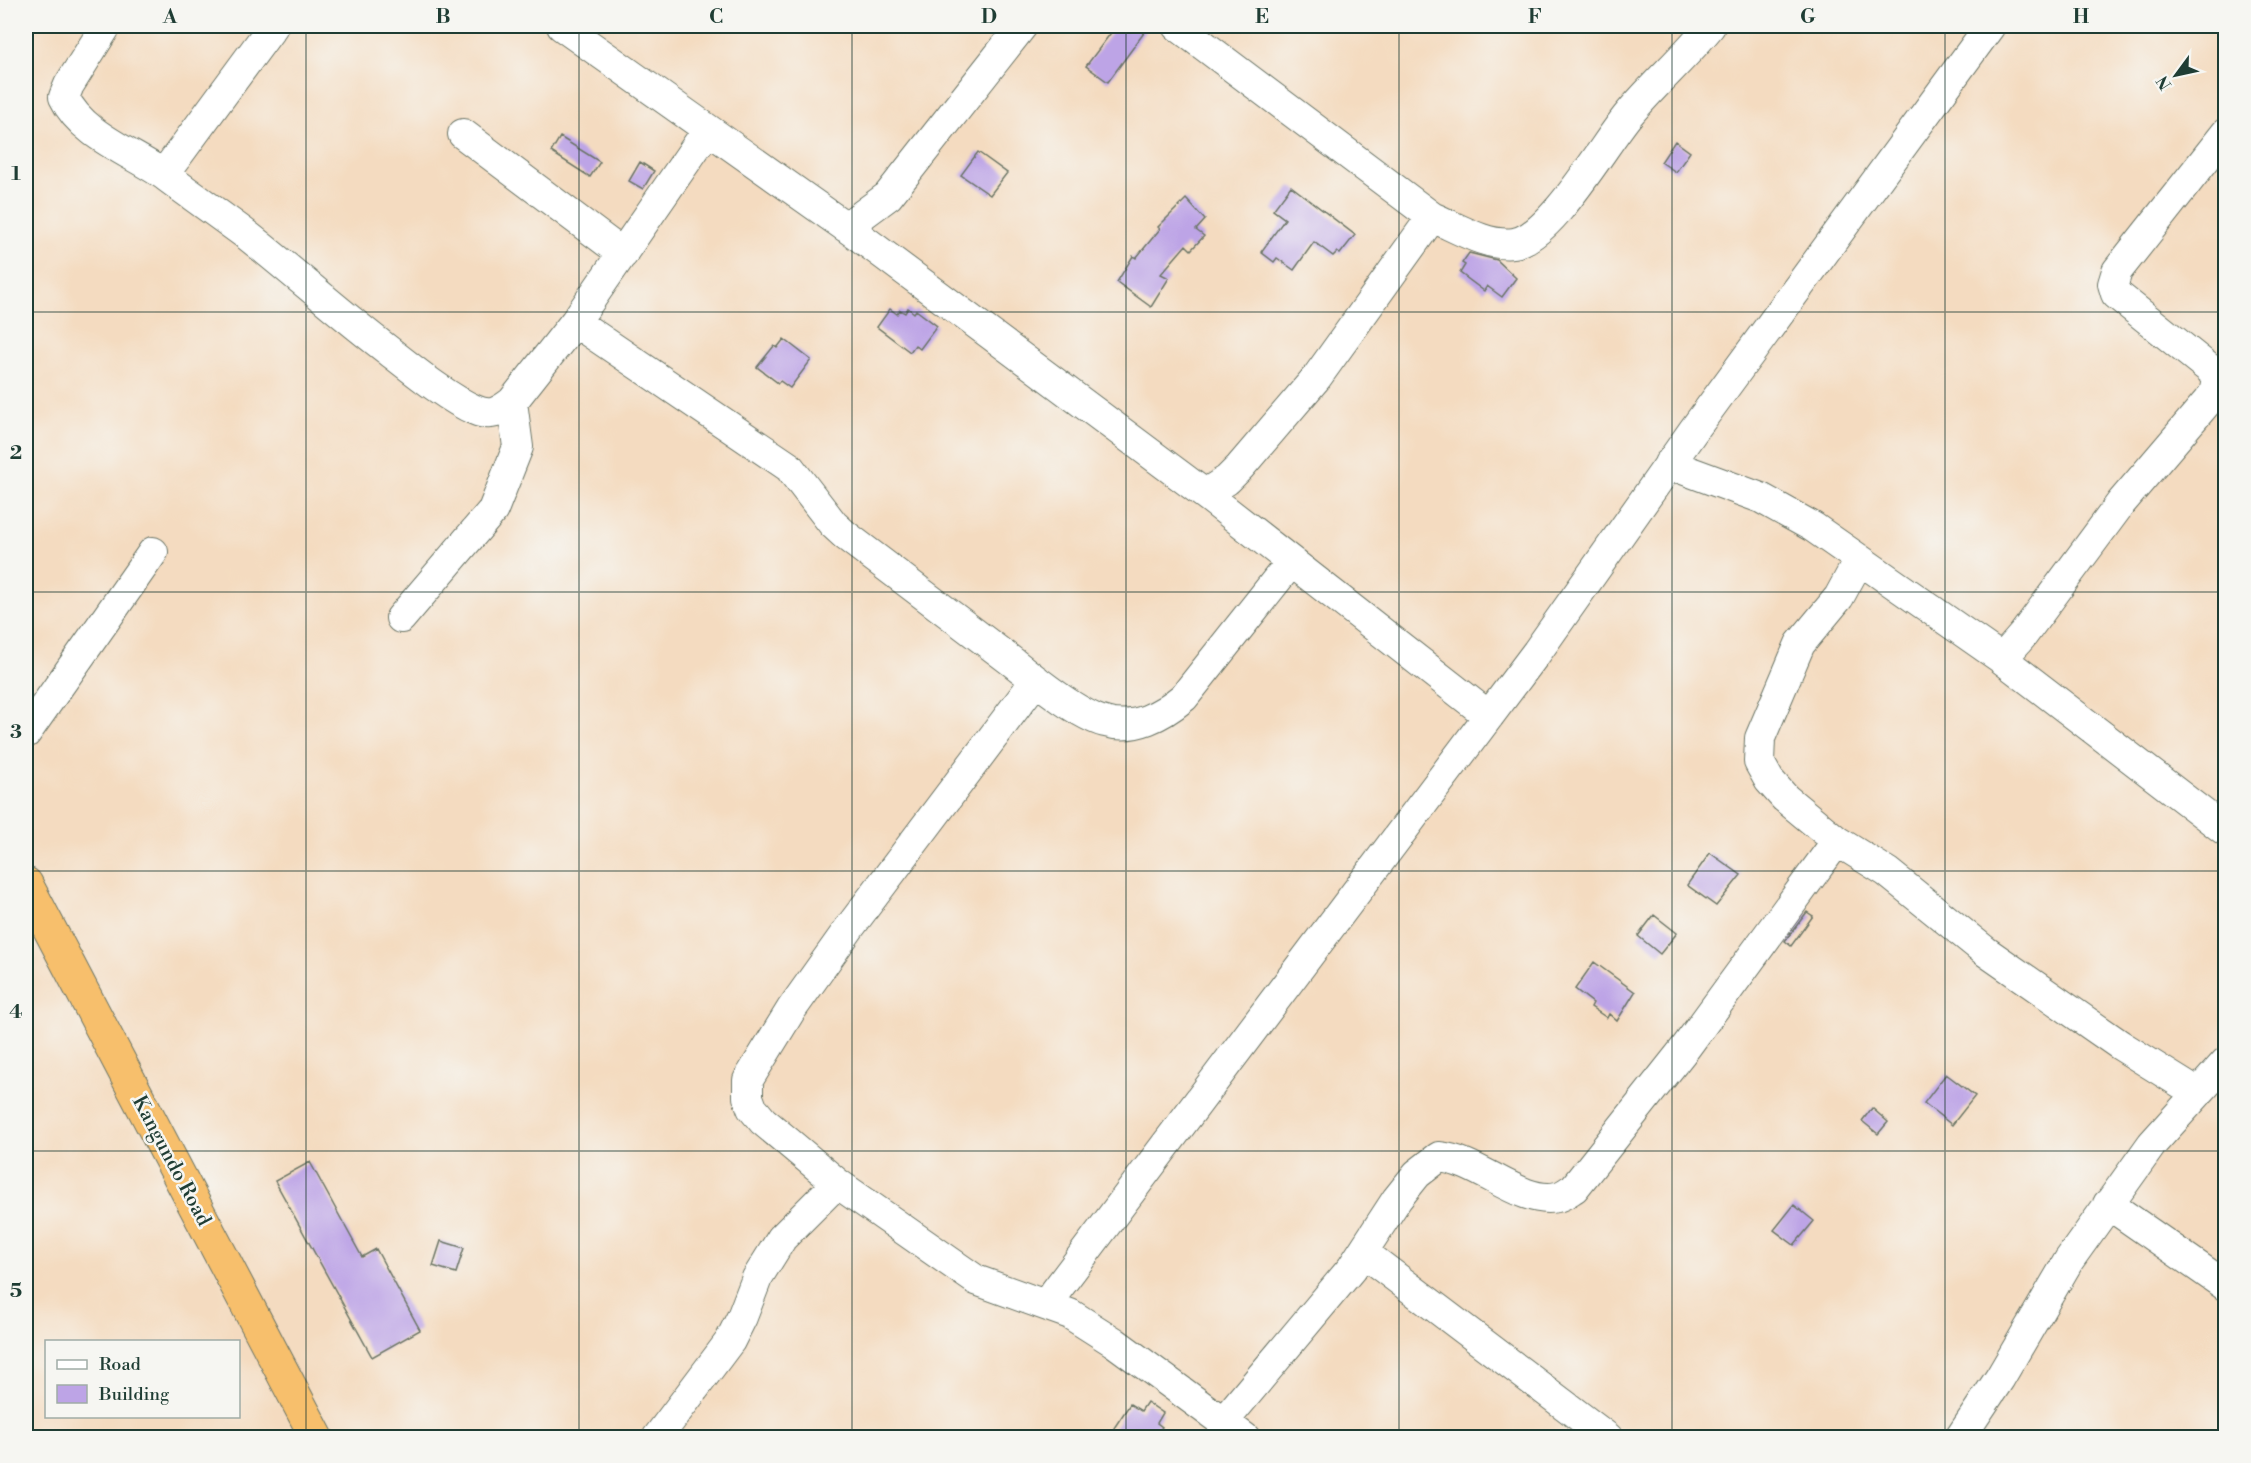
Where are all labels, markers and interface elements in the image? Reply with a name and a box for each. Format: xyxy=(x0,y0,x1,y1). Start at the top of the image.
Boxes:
text: A xyxy=(162,5,178,30)
text: B xyxy=(435,5,451,30)
text: C xyxy=(709,5,723,30)
text: D xyxy=(981,5,997,30)
text: E xyxy=(1255,5,1269,30)
text: F xyxy=(1528,5,1542,30)
text: G xyxy=(1800,5,1816,30)
text: H xyxy=(2073,5,2090,30)
north arrow xyxy=(2146,45,2206,105)
text: N xyxy=(2152,72,2176,93)
text: 1 xyxy=(11,162,21,187)
text: 2 xyxy=(10,441,22,466)
text: 3 xyxy=(10,720,22,745)
text: 4 xyxy=(9,1000,23,1025)
street label: Kangundo Road xyxy=(126,1091,216,1231)
text: 5 xyxy=(10,1279,22,1304)
legend xyxy=(45,1340,240,1418)
text: Road xyxy=(99,1353,142,1376)
text: Building xyxy=(98,1383,170,1406)

